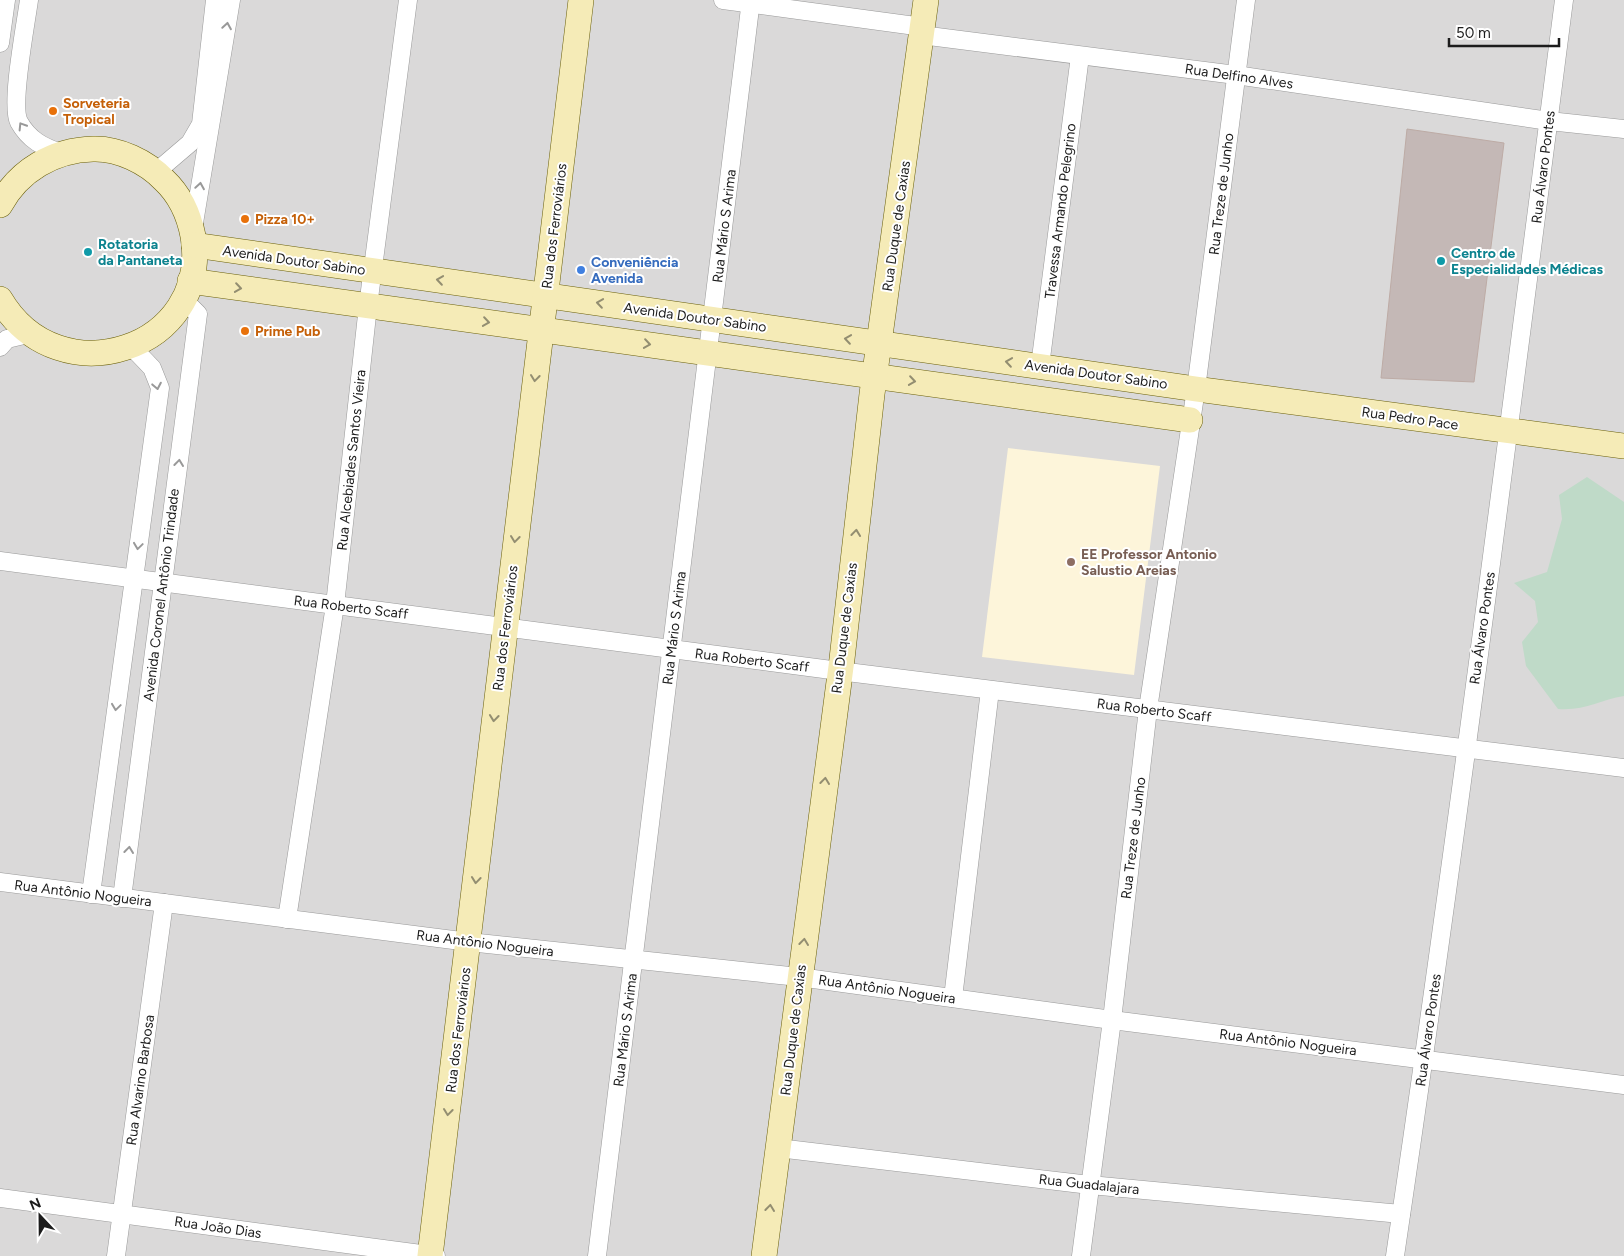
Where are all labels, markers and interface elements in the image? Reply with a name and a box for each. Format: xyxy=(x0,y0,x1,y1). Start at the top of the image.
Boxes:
scale bar xyxy=(1449,15,1559,47)
one-way arrow xyxy=(221,22,232,30)
text: 50 m xyxy=(1456,24,1491,42)
street label: Rua Delfino Alves xyxy=(1184,60,1294,93)
place label: Sorveteria Tropical xyxy=(63,95,130,128)
marker: Sorveteria Tropical xyxy=(47,105,59,117)
street label: Rua Álvaro Pontes xyxy=(1528,110,1559,224)
street label: Travessa Armando Pelegrino xyxy=(1041,122,1080,300)
one-way arrow xyxy=(19,123,29,132)
street label: Rua Treze de Junho xyxy=(1206,132,1237,256)
street label: Rua Duque de Caxias xyxy=(879,160,914,292)
street label: Rua dos Ferroviários xyxy=(538,162,571,290)
street label: Rua Mário S Arima xyxy=(709,168,740,284)
one-way arrow xyxy=(195,182,205,191)
place label: Pizza 10+ xyxy=(255,211,315,228)
marker: Pizza 10+ xyxy=(239,213,251,225)
place label: Rotatoria da Pantaneta xyxy=(98,236,182,269)
street label: Avenida Doutor Sabino xyxy=(221,242,367,279)
place label: Centro de Especialidades Médicas xyxy=(1451,245,1603,278)
marker: Rotatoria da Pantaneta xyxy=(82,246,94,258)
place label: Conveniência Avenida xyxy=(591,254,679,287)
marker: Centro de Especialidades Médicas xyxy=(1435,255,1447,267)
marker: Conveniência Avenida xyxy=(575,264,587,276)
one-way arrow xyxy=(435,276,444,286)
one-way arrow xyxy=(235,282,243,293)
one-way arrow xyxy=(596,299,605,309)
street label: Avenida Doutor Sabino xyxy=(622,299,768,336)
one-way arrow xyxy=(482,316,490,327)
place label: Prime Pub xyxy=(255,323,320,340)
marker: Prime Pub xyxy=(239,325,251,337)
one-way arrow xyxy=(844,334,852,345)
one-way arrow xyxy=(643,339,651,349)
street label: Avenida Doutor Sabino xyxy=(1023,356,1169,393)
one-way arrow xyxy=(1004,357,1012,368)
street label: Rua Alcebiades Santos Vieira xyxy=(334,369,369,551)
one-way arrow xyxy=(530,375,541,383)
one-way arrow xyxy=(907,376,916,386)
one-way arrow xyxy=(152,381,162,390)
street label: Rua Pedro Pace xyxy=(1360,403,1460,434)
one-way arrow xyxy=(173,458,183,467)
street label: Avenida Coronel Antônio Trindade xyxy=(140,487,183,702)
one-way arrow xyxy=(850,529,861,537)
one-way arrow xyxy=(510,536,521,544)
one-way arrow xyxy=(133,543,144,551)
place label: EE Professor Antonio Salustio Areias xyxy=(1081,546,1217,579)
marker: EE Professor Antonio Salustio Areias xyxy=(1065,556,1077,568)
street label: Rua Duque de Caxias xyxy=(828,562,861,694)
street label: Rua dos Ferroviários xyxy=(489,564,522,692)
street label: Rua Mário S Arima xyxy=(659,570,690,686)
street label: Rua Álvaro Pontes xyxy=(1466,571,1499,686)
street label: Rua Roberto Scaff xyxy=(293,592,410,623)
street label: Rua Roberto Scaff xyxy=(694,645,811,676)
street label: Rua Roberto Scaff xyxy=(1096,695,1213,726)
one-way arrow xyxy=(111,704,122,712)
one-way arrow xyxy=(489,715,500,723)
street label: Rua Treze de Junho xyxy=(1118,776,1149,900)
one-way arrow xyxy=(819,777,829,785)
one-way arrow xyxy=(123,845,133,854)
one-way arrow xyxy=(471,876,482,884)
street label: Rua Antônio Nogueira xyxy=(13,877,153,910)
street label: Rua Antônio Nogueira xyxy=(415,927,555,960)
one-way arrow xyxy=(798,938,809,946)
street label: Rua Duque de Caxias xyxy=(777,964,810,1096)
street label: Rua dos Ferroviários xyxy=(442,966,475,1094)
street label: Rua Antônio Nogueira xyxy=(817,971,957,1008)
street label: Rua Mário S Arima xyxy=(610,972,641,1088)
street label: Rua Álvaro Pontes xyxy=(1412,973,1445,1088)
street label: Rua Alvarino Barbosa xyxy=(123,1014,158,1147)
street label: Rua Antônio Nogueira xyxy=(1218,1026,1358,1059)
one-way arrow xyxy=(443,1108,454,1116)
street label: Rua Guadalajara xyxy=(1038,1171,1140,1198)
north arrow xyxy=(15,1191,65,1241)
text: N xyxy=(27,1195,44,1214)
one-way arrow xyxy=(764,1203,775,1211)
street label: Rua João Dias xyxy=(173,1213,263,1242)

